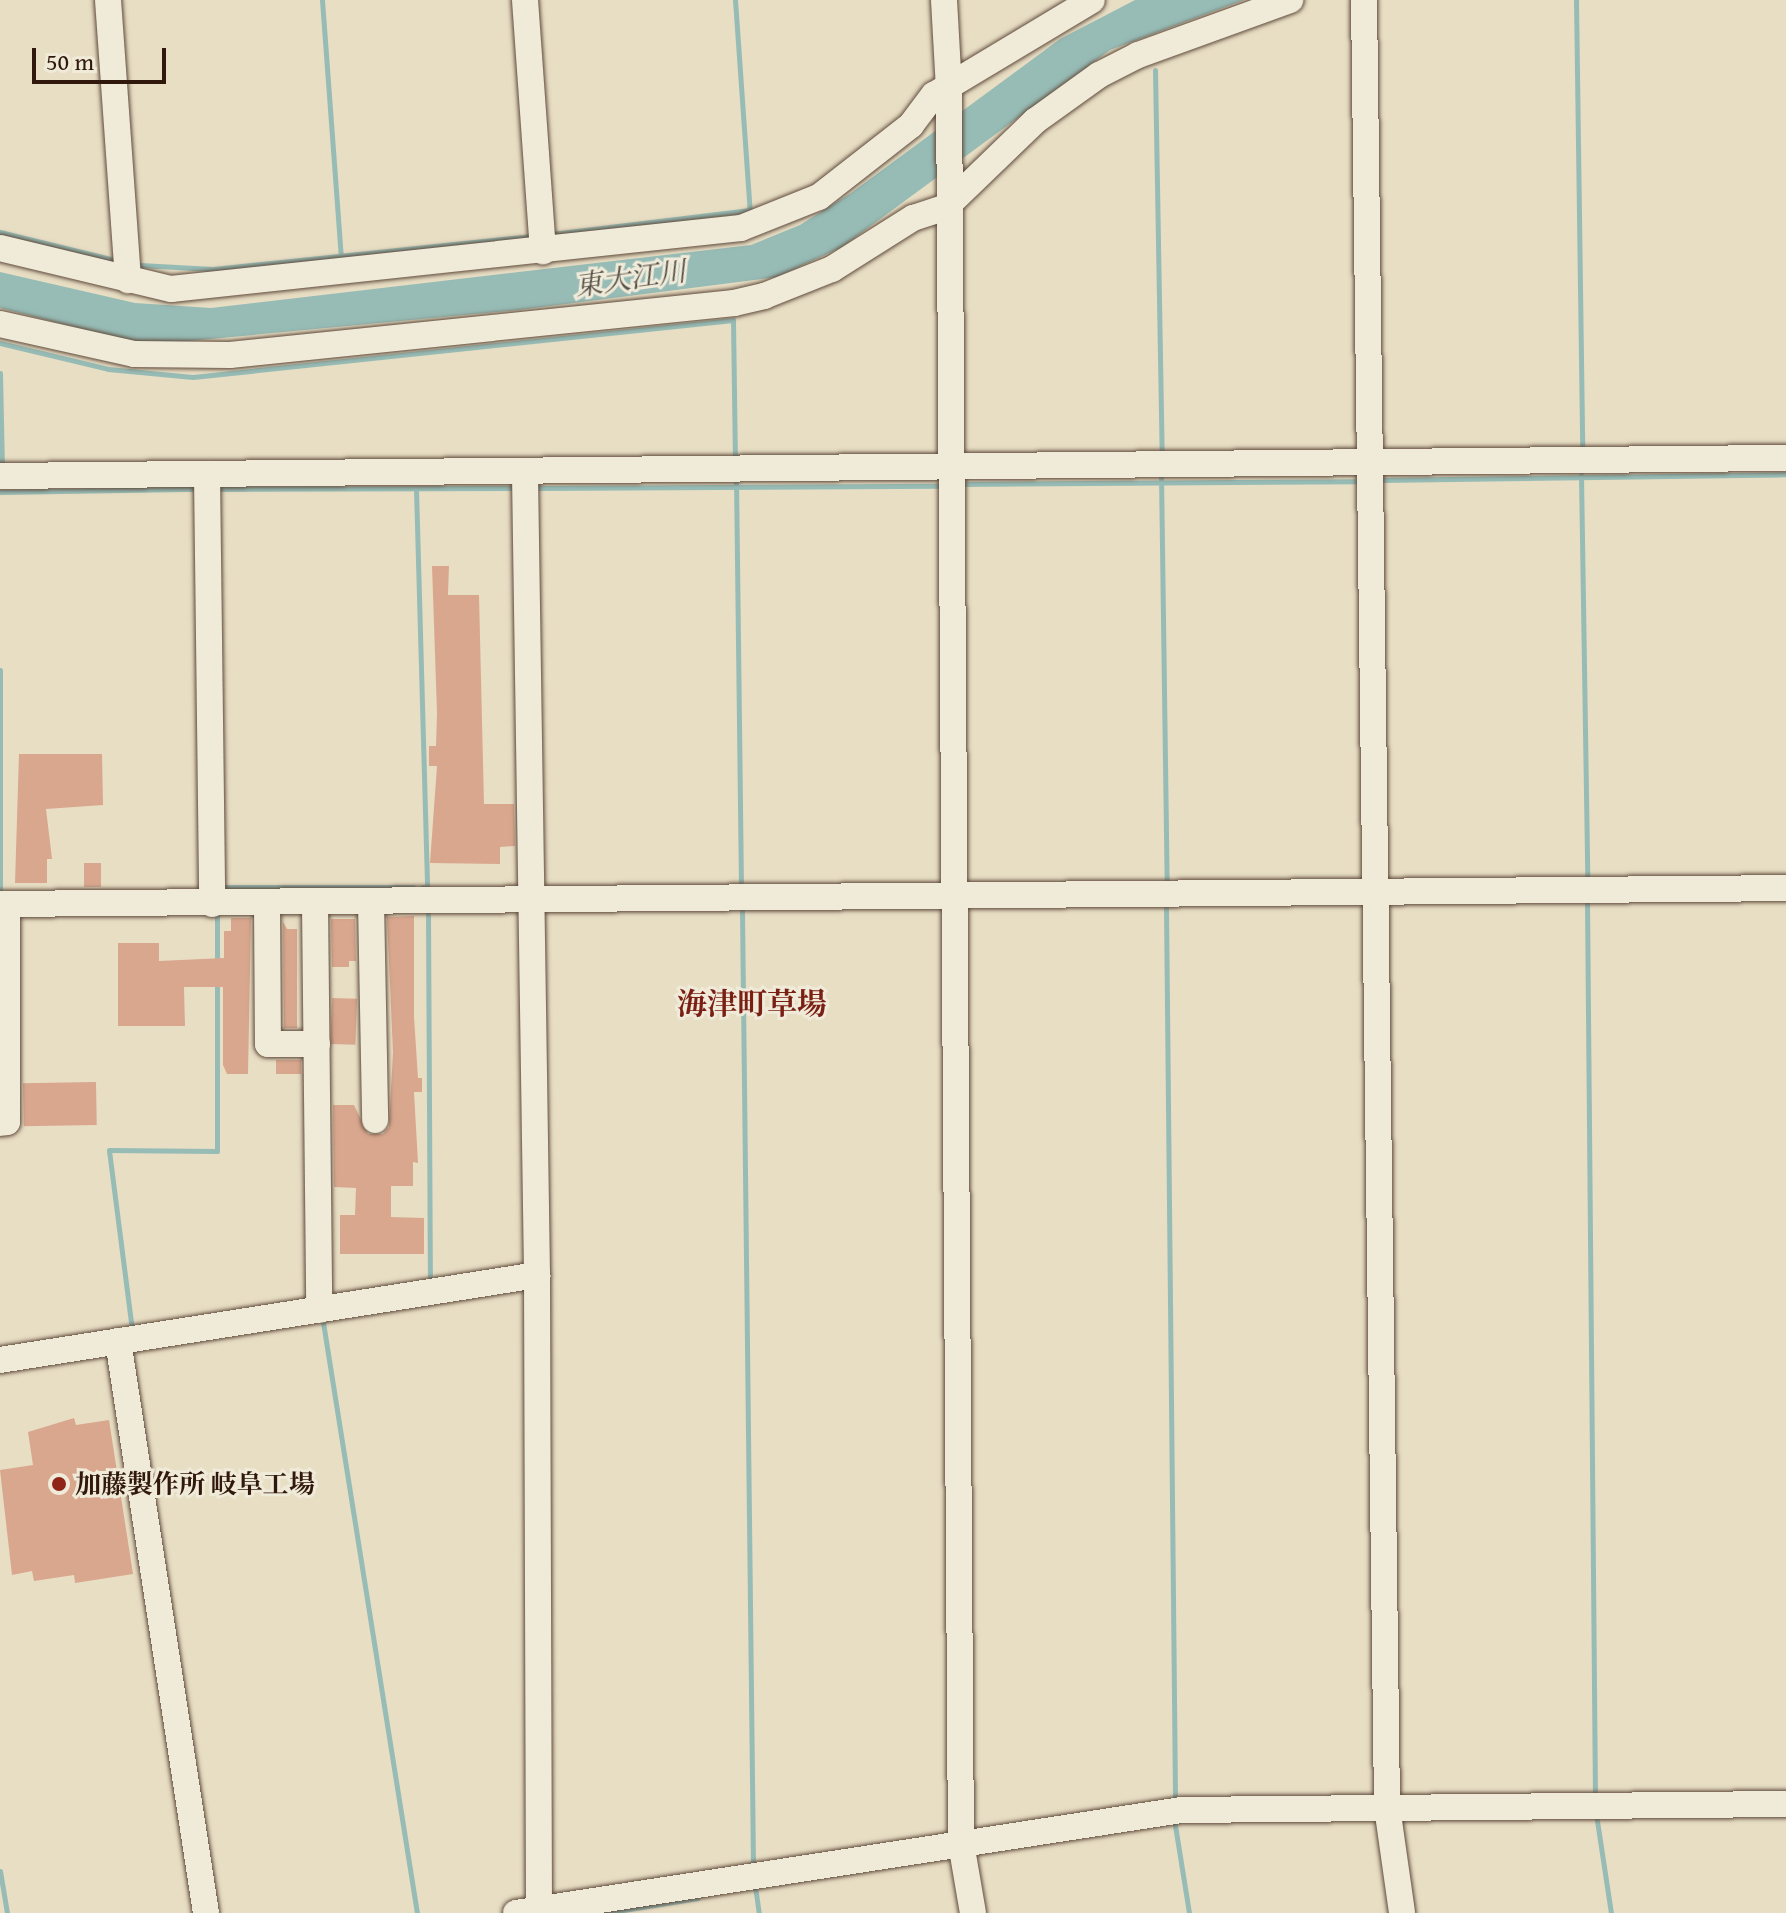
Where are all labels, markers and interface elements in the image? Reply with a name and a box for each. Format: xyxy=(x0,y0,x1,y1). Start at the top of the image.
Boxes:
scale bar xyxy=(36,32,170,82)
text: 50 m xyxy=(46,44,94,79)
water label: 東大江川 xyxy=(572,254,688,302)
district label: 海津町草場 xyxy=(677,985,827,1021)
place label: 加藤製作所 岐阜工場 xyxy=(75,1468,315,1500)
marker: 加藤製作所 岐阜工場 xyxy=(50,1475,68,1493)

